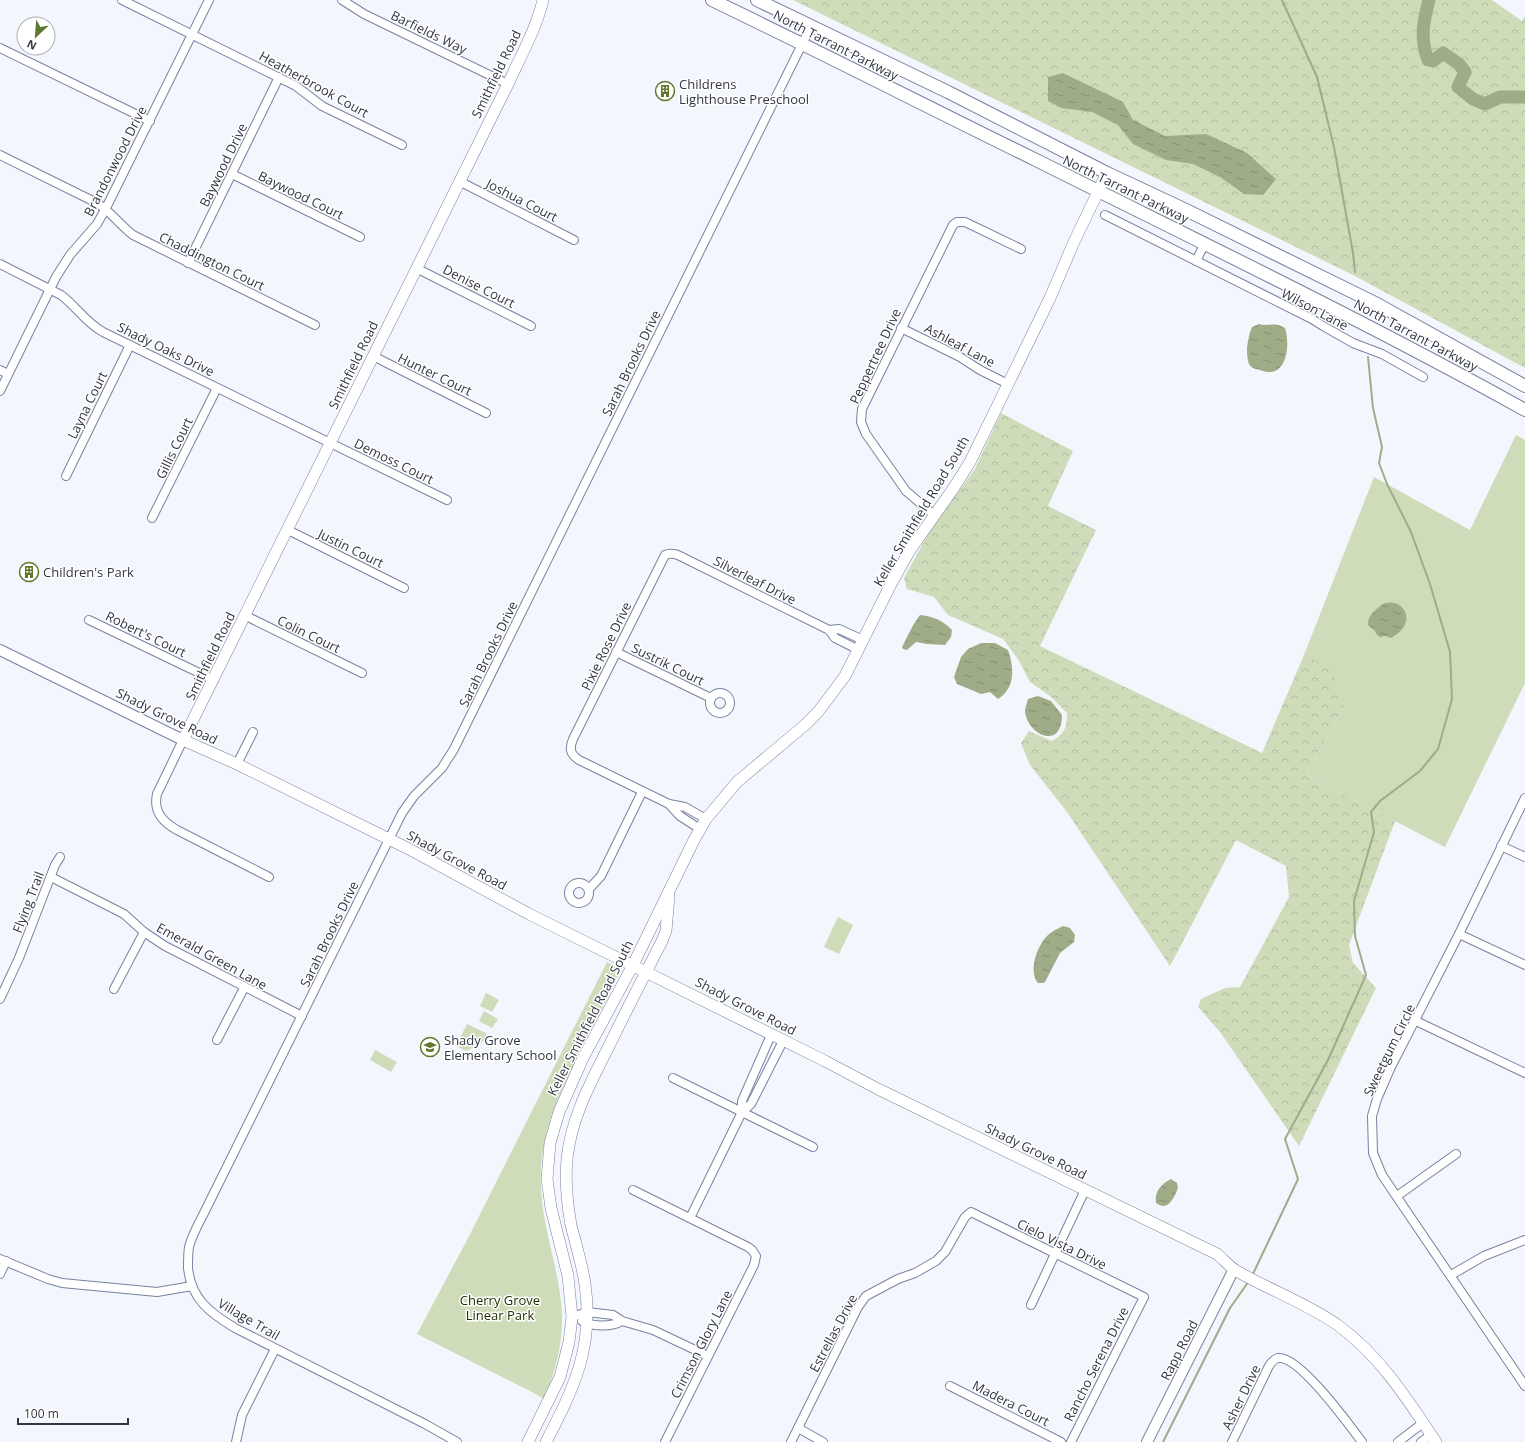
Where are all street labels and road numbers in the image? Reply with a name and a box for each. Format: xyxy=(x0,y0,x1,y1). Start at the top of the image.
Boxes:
street label: Barfields Way xyxy=(388,6,470,58)
street label: North Tarrant Parkway xyxy=(770,6,902,85)
street label: Smithfield Road xyxy=(467,27,525,121)
street label: Heatherbrook Court xyxy=(256,46,372,122)
street label: Brandonwood Drive xyxy=(79,103,151,219)
street label: Baywood Drive xyxy=(195,120,251,210)
street label: North Tarrant Parkway xyxy=(1060,151,1192,228)
street label: Baywood Court xyxy=(255,167,347,224)
street label: Joshua Court xyxy=(481,173,561,226)
street label: Chaddington Court xyxy=(156,228,268,295)
street label: Denise Court xyxy=(440,260,519,312)
street label: Wilson Lane xyxy=(1278,284,1352,334)
street label: North Tarrant Parkway xyxy=(1351,295,1482,376)
street label: Peppertree Drive xyxy=(845,305,905,407)
street label: Sarah Brooks Drive xyxy=(598,307,664,419)
street label: Shady Oaks Drive xyxy=(115,318,217,380)
street label: Smithfield Road xyxy=(324,318,382,412)
street label: Ashleaf Lane xyxy=(922,319,998,371)
street label: Hunter Court xyxy=(395,348,475,400)
street label: Layna Court xyxy=(63,368,111,442)
street label: Gillis Court xyxy=(151,414,197,482)
street label: Keller Smithfield Road South xyxy=(869,432,973,590)
street label: Demoss Court xyxy=(351,434,437,488)
street label: Justin Court xyxy=(313,524,387,572)
street label: Silverleaf Drive xyxy=(711,552,799,608)
street label: Sarah Brooks Drive xyxy=(455,598,521,710)
street label: Pixie Rose Drive xyxy=(577,599,635,693)
street label: Robert's Court xyxy=(103,607,190,661)
street label: Smithfield Road xyxy=(181,609,239,703)
street label: Colin Court xyxy=(275,611,344,657)
street label: Sustrik Court xyxy=(629,639,708,689)
street label: Shady Grove Road xyxy=(113,684,221,748)
street label: Shady Grove Road xyxy=(404,826,510,894)
street label: Flying Trail xyxy=(8,869,48,935)
street label: Sarah Brooks Drive xyxy=(296,878,362,990)
street label: Emerald Green Lane xyxy=(154,918,270,994)
street label: Keller Smithfield Road South xyxy=(543,937,637,1099)
street label: Shady Grove Road xyxy=(692,973,800,1039)
street label: Sweetgum Circle xyxy=(1359,1001,1419,1099)
street label: Shady Grove Road xyxy=(982,1119,1090,1183)
street label: Cielo Vista Drive xyxy=(1014,1215,1110,1273)
street label: Crimson Glory Lane xyxy=(666,1287,736,1401)
street label: Estrellas Drive xyxy=(805,1291,861,1375)
street label: Village Trail xyxy=(215,1294,283,1344)
street label: Rancho Serena Drive xyxy=(1059,1304,1133,1424)
street label: Rapp Road xyxy=(1156,1317,1202,1383)
street label: Asher Drive xyxy=(1218,1362,1264,1432)
street label: Madera Court xyxy=(969,1376,1053,1430)

